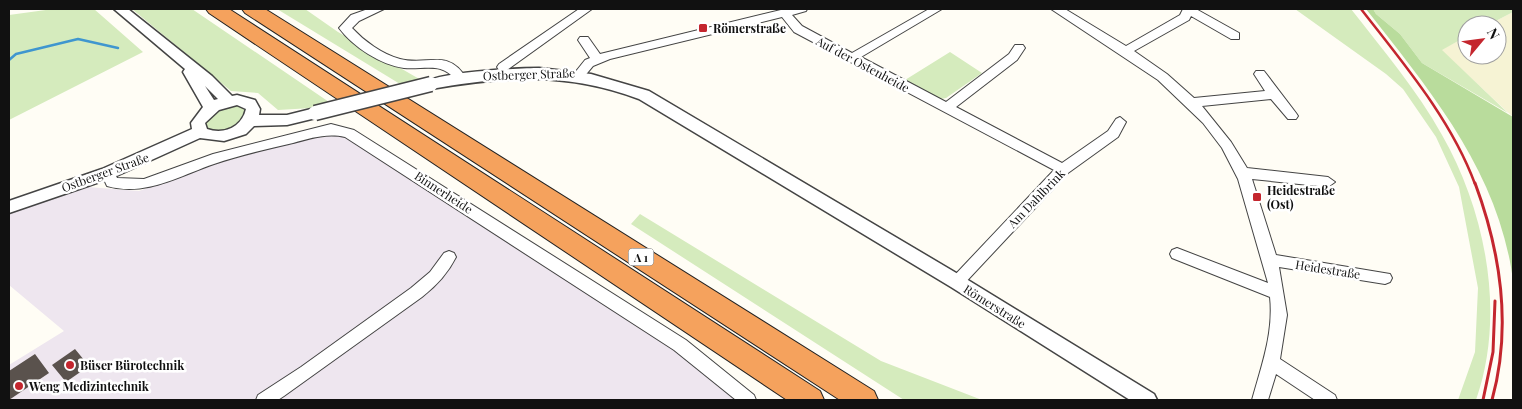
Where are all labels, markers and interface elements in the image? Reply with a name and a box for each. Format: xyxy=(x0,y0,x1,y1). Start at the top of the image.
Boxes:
north arrow xyxy=(1457,15,1507,65)
place label: Römerstraße xyxy=(713,20,786,36)
marker: Römerstraße xyxy=(697,22,709,34)
text: N xyxy=(1483,24,1505,42)
street label: Auf der Ostenheide xyxy=(813,32,913,95)
street label: Ostberger Straße xyxy=(483,64,575,84)
street label: Ostberger Straße xyxy=(59,149,151,195)
street label: Am Dahlbrink xyxy=(1003,165,1068,231)
street label: Binnerheide xyxy=(412,167,476,217)
place label: Heidestraße (Ost) xyxy=(1267,182,1335,212)
marker: Heidestraße (Ost) xyxy=(1251,191,1263,203)
road number: A 1 xyxy=(628,248,654,266)
street label: Heidestraße xyxy=(1294,256,1362,282)
street label: Römerstraße xyxy=(961,281,1029,331)
place label: Büser Bürotechnik xyxy=(80,357,185,373)
marker: Büser Bürotechnik xyxy=(64,359,76,371)
place label: Weng Medizintechnik xyxy=(28,378,150,394)
marker: Weng Medizintechnik xyxy=(13,380,25,392)

